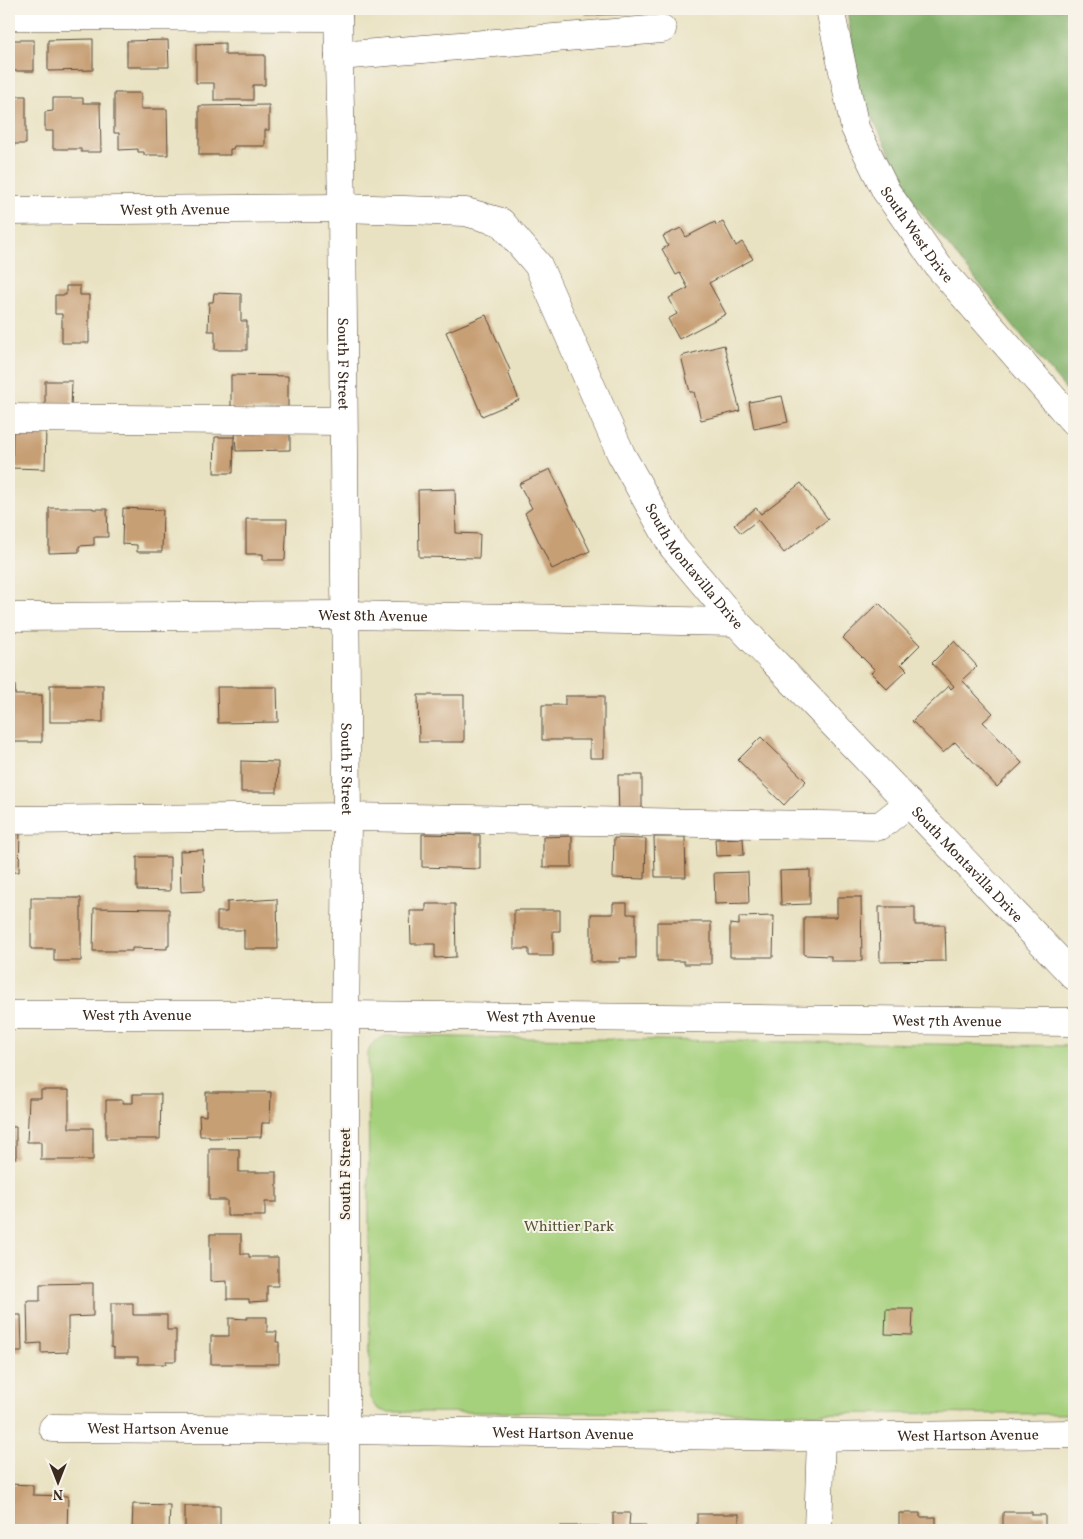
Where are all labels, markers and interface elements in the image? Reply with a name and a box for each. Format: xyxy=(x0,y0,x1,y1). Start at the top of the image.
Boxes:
street label: South West Drive xyxy=(874,183,957,288)
street label: West 9th Avenue xyxy=(120,200,230,222)
street label: South F Street xyxy=(331,317,353,410)
street label: South Montavilla Drive xyxy=(639,500,747,635)
street label: West 8th Avenue xyxy=(318,606,428,628)
street label: South F Street xyxy=(334,722,356,815)
street label: South Montavilla Drive xyxy=(906,802,1027,928)
street label: West 7th Avenue xyxy=(82,1006,192,1027)
street label: West 7th Avenue xyxy=(486,1007,596,1029)
street label: West 7th Avenue xyxy=(892,1011,1002,1033)
street label: South F Street xyxy=(336,1128,357,1220)
park label: Whittier Park xyxy=(524,1217,614,1238)
street label: West Hartson Avenue xyxy=(87,1419,229,1441)
street label: West Hartson Avenue xyxy=(492,1423,634,1446)
street label: West Hartson Avenue xyxy=(897,1425,1039,1448)
north arrow xyxy=(32,1456,82,1506)
text: N xyxy=(53,1484,63,1503)

